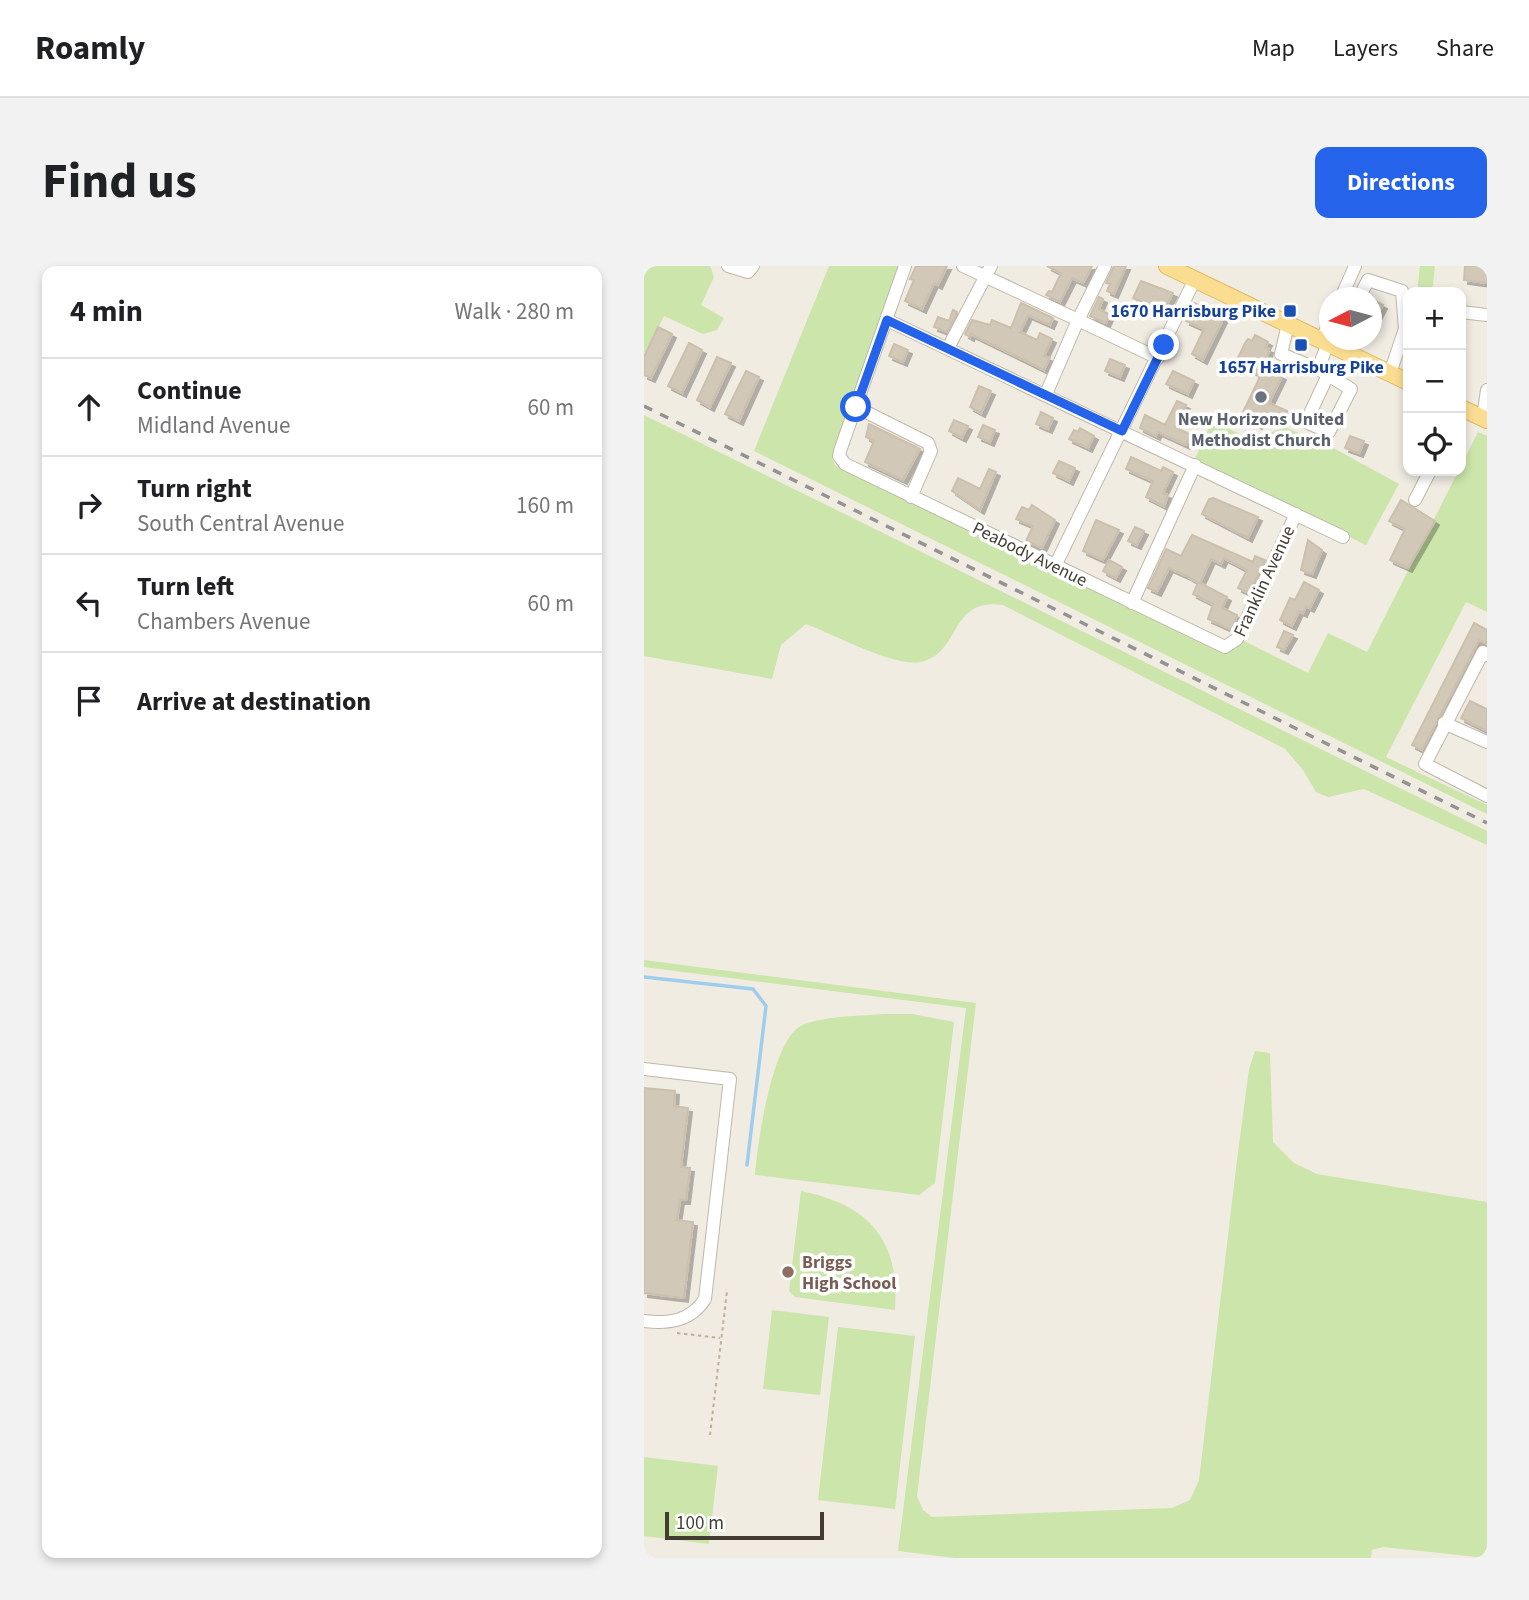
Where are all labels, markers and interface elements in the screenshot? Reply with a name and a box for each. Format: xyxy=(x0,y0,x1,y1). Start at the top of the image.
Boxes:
text: Roamly xyxy=(35,25,145,72)
text: Map xyxy=(1252,31,1295,66)
text: Layers xyxy=(1333,31,1398,66)
text: Share xyxy=(1436,31,1494,66)
text: Find us xyxy=(42,147,197,217)
button: Directions xyxy=(1315,147,1487,218)
north arrow xyxy=(1319,287,1382,350)
map controls xyxy=(1403,287,1466,476)
button: + xyxy=(1403,287,1466,350)
text: 4 min xyxy=(70,290,143,333)
text: Walk · 280 m xyxy=(455,295,574,328)
place label: 1670 Harrisburg Pike xyxy=(1110,299,1276,324)
marker: 1670 Harrisburg Pike xyxy=(1282,303,1298,319)
route end xyxy=(1148,329,1179,360)
marker: 1657 Harrisburg Pike xyxy=(1293,337,1309,353)
button: − xyxy=(1403,350,1466,413)
place label: 1657 Harrisburg Pike xyxy=(1218,355,1384,380)
text: Continue xyxy=(137,372,242,409)
icon: ahead xyxy=(70,388,108,426)
marker: New Horizons United Methodist Church xyxy=(1253,389,1269,405)
text: 60 m xyxy=(527,391,574,424)
route start xyxy=(840,391,871,422)
place label: New Horizons United Methodist Church xyxy=(1178,407,1344,453)
text: Midland Avenue xyxy=(137,409,290,442)
button: locate xyxy=(1403,413,1466,476)
text: Turn right xyxy=(137,470,252,507)
icon: right xyxy=(70,486,108,524)
text: 160 m xyxy=(516,489,574,522)
text: South Central Avenue xyxy=(137,507,344,540)
street label: Peabody Avenue xyxy=(968,516,1091,593)
street label: Franklin Avenue xyxy=(1228,521,1301,641)
text: Turn left xyxy=(137,568,234,605)
icon: left xyxy=(70,584,108,622)
text: 60 m xyxy=(527,587,574,620)
text: Chambers Avenue xyxy=(137,605,310,638)
icon: arrive xyxy=(70,682,108,720)
text: Arrive at destination xyxy=(137,683,371,720)
place label: Briggs High School xyxy=(802,1250,896,1296)
marker: Briggs High School xyxy=(780,1264,796,1280)
scale bar xyxy=(665,1509,824,1541)
text: 100 m xyxy=(676,1510,724,1537)

